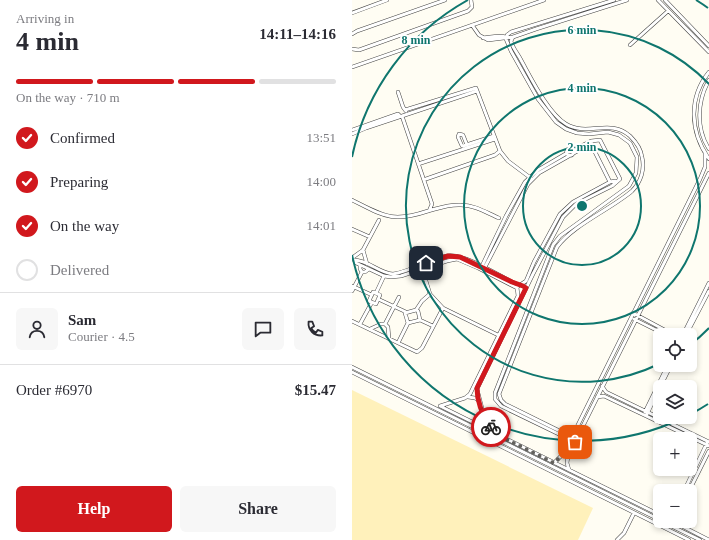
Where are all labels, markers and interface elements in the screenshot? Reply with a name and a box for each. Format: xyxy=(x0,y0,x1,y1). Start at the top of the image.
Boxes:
text: Arriving in xyxy=(16,11,74,26)
text: 6 min xyxy=(567,23,597,37)
text: 14:11–14:16 xyxy=(259,26,336,42)
text: 4 min xyxy=(16,27,79,56)
text: 8 min xyxy=(401,33,431,47)
text: 4 min xyxy=(567,81,597,95)
text: On the way · 710 m xyxy=(16,90,120,105)
icon: check xyxy=(16,127,38,149)
text: Confirmed xyxy=(50,130,115,146)
text: 13:51 xyxy=(306,130,336,145)
text: 2 min xyxy=(567,140,597,154)
icon: check xyxy=(16,171,38,193)
text: Preparing xyxy=(50,174,108,190)
text: 14:00 xyxy=(306,174,336,189)
centre of rings xyxy=(575,199,589,213)
icon: check xyxy=(16,215,38,237)
text: On the way xyxy=(50,218,119,234)
text: 14:01 xyxy=(306,218,336,233)
pin xyxy=(409,246,443,280)
icon: home xyxy=(415,252,437,274)
text: Delivered xyxy=(50,262,109,278)
button: person xyxy=(16,308,58,350)
button: chat xyxy=(242,308,284,350)
button: phone xyxy=(294,308,336,350)
text: Sam xyxy=(68,312,96,328)
map controls xyxy=(653,328,697,528)
button: locate xyxy=(653,328,697,372)
text: Courier · 4.5 xyxy=(68,329,135,344)
button: layers xyxy=(653,380,697,424)
text: Order #6970 xyxy=(16,382,92,398)
text: $15.47 xyxy=(295,382,336,398)
courier xyxy=(471,407,511,447)
icon: bike xyxy=(480,416,502,438)
pin xyxy=(558,425,592,459)
icon: bag xyxy=(564,431,586,453)
button: + xyxy=(653,432,697,476)
button: − xyxy=(653,484,697,528)
button: Help xyxy=(16,486,172,532)
button: Share xyxy=(180,486,336,532)

